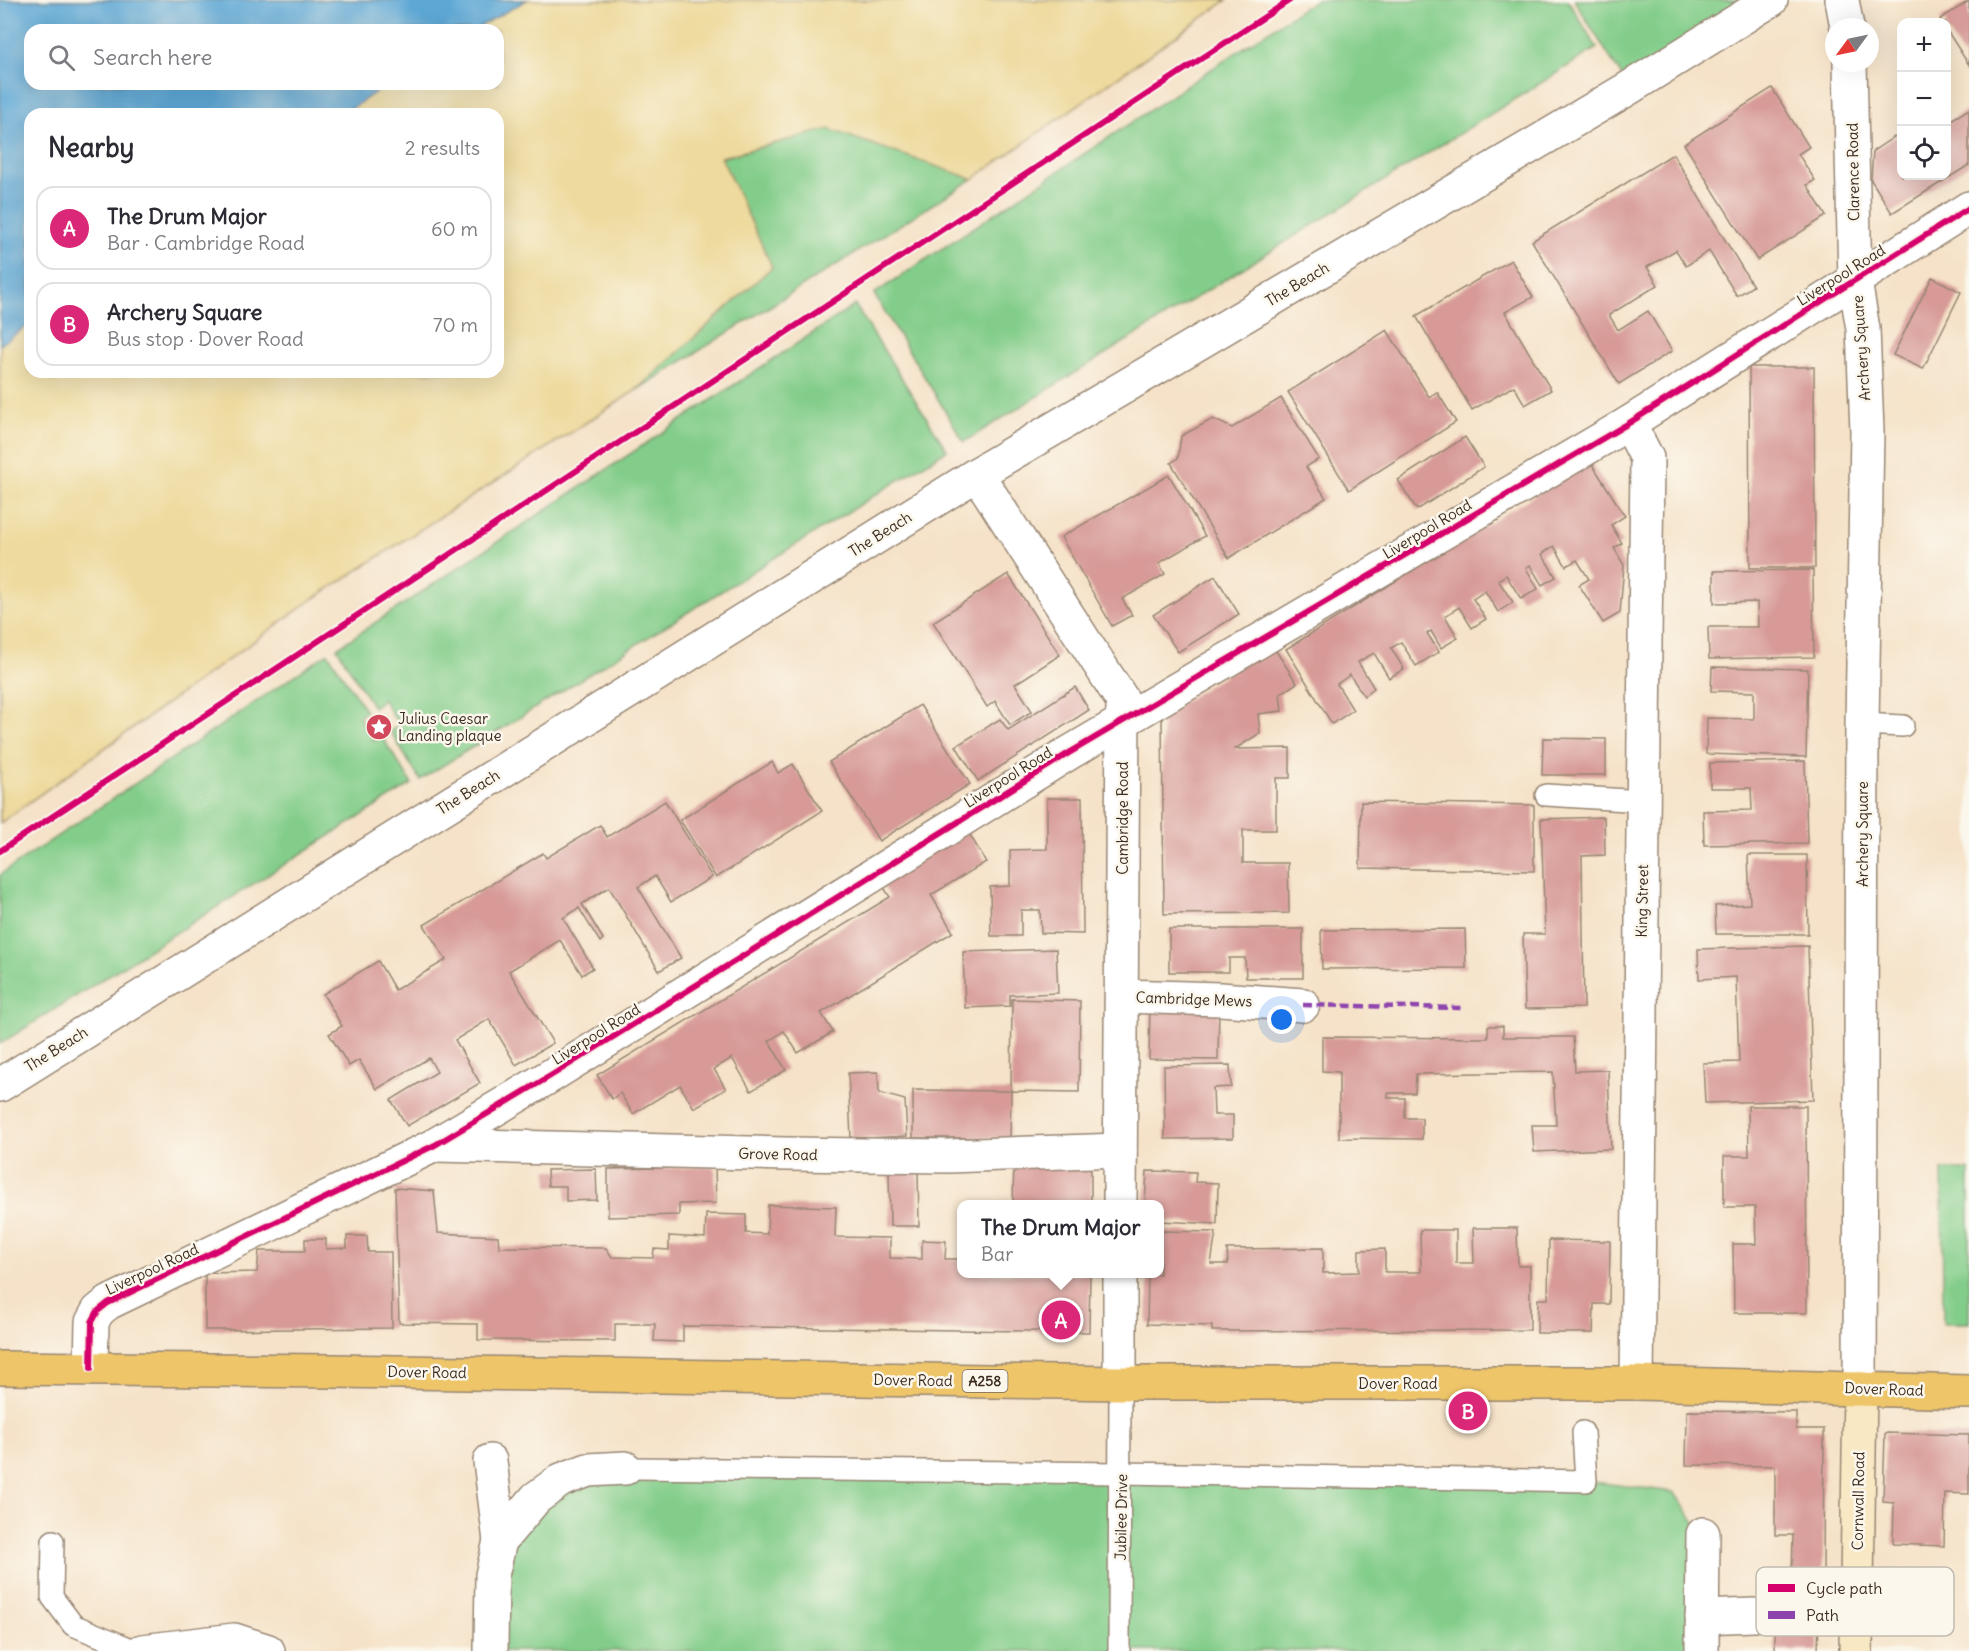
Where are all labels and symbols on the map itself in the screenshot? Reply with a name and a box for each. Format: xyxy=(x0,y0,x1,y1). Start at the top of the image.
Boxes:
north arrow xyxy=(1825,18,1879,72)
street label: Clarence Road xyxy=(1843,122,1863,221)
street label: Liverpool Road xyxy=(1793,240,1889,310)
street label: The Beach xyxy=(1262,257,1333,310)
street label: Archery Square xyxy=(1848,295,1874,401)
street label: Liverpool Road xyxy=(1379,495,1475,563)
street label: The Beach xyxy=(845,507,915,561)
place label: Julius Caesar Landing plaque xyxy=(398,709,502,745)
place icon: Julius Caesar Landing plaque xyxy=(364,712,394,742)
street label: Liverpool Road xyxy=(960,742,1056,812)
street label: Cambridge Road xyxy=(1113,761,1132,875)
street label: The Beach xyxy=(433,765,503,819)
street label: Archery Square xyxy=(1853,781,1872,887)
street label: King Street xyxy=(1632,864,1652,938)
street label: Cambridge Mews xyxy=(1135,987,1253,1011)
street label: Liverpool Road xyxy=(548,999,644,1069)
your location xyxy=(1267,1005,1296,1034)
street label: The Beach xyxy=(21,1022,91,1076)
street label: Grove Road xyxy=(738,1144,818,1164)
street label: Liverpool Road xyxy=(102,1239,202,1299)
pin: A xyxy=(1042,1298,1080,1342)
street label: Dover Road xyxy=(387,1362,467,1382)
street label: Dover Road xyxy=(873,1370,953,1390)
road number: A258 xyxy=(962,1370,1008,1392)
street label: Dover Road xyxy=(1358,1374,1438,1393)
street label: Dover Road xyxy=(1844,1378,1924,1400)
pin: B xyxy=(1448,1388,1488,1434)
street label: Cornwall Road xyxy=(1848,1451,1868,1550)
street label: Jubilee Drive xyxy=(1111,1474,1131,1560)
legend xyxy=(1756,1567,1954,1636)
text: Cycle path xyxy=(1806,1578,1882,1598)
text: Path xyxy=(1806,1605,1839,1625)

